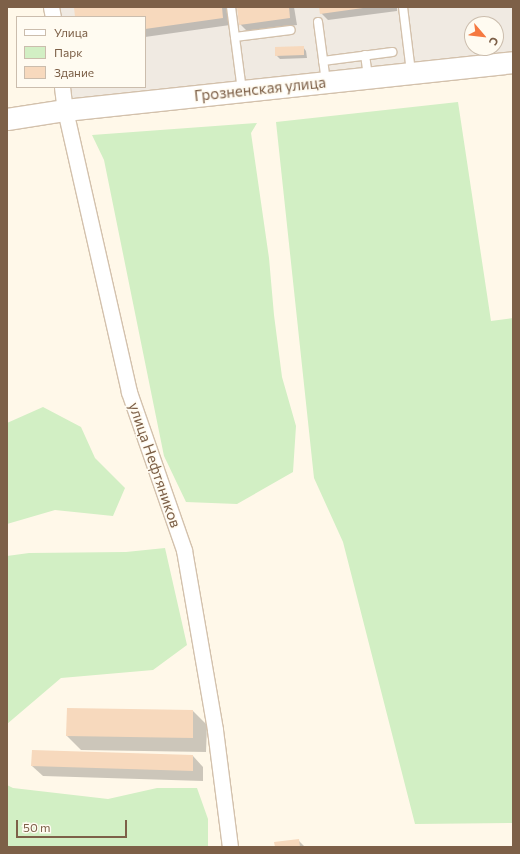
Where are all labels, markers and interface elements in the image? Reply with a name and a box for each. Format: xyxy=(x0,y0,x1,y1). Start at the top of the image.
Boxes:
legend xyxy=(16,16,146,88)
north arrow xyxy=(464,16,504,56)
text: Улица xyxy=(54,25,88,39)
text: С xyxy=(487,35,502,48)
text: Парк xyxy=(54,45,83,59)
text: Здание xyxy=(54,65,94,79)
street label: Грозненская улица xyxy=(193,73,327,105)
street label: улица Нефтяников xyxy=(125,400,185,530)
scale bar xyxy=(18,812,129,838)
text: 50 m xyxy=(23,820,51,834)

